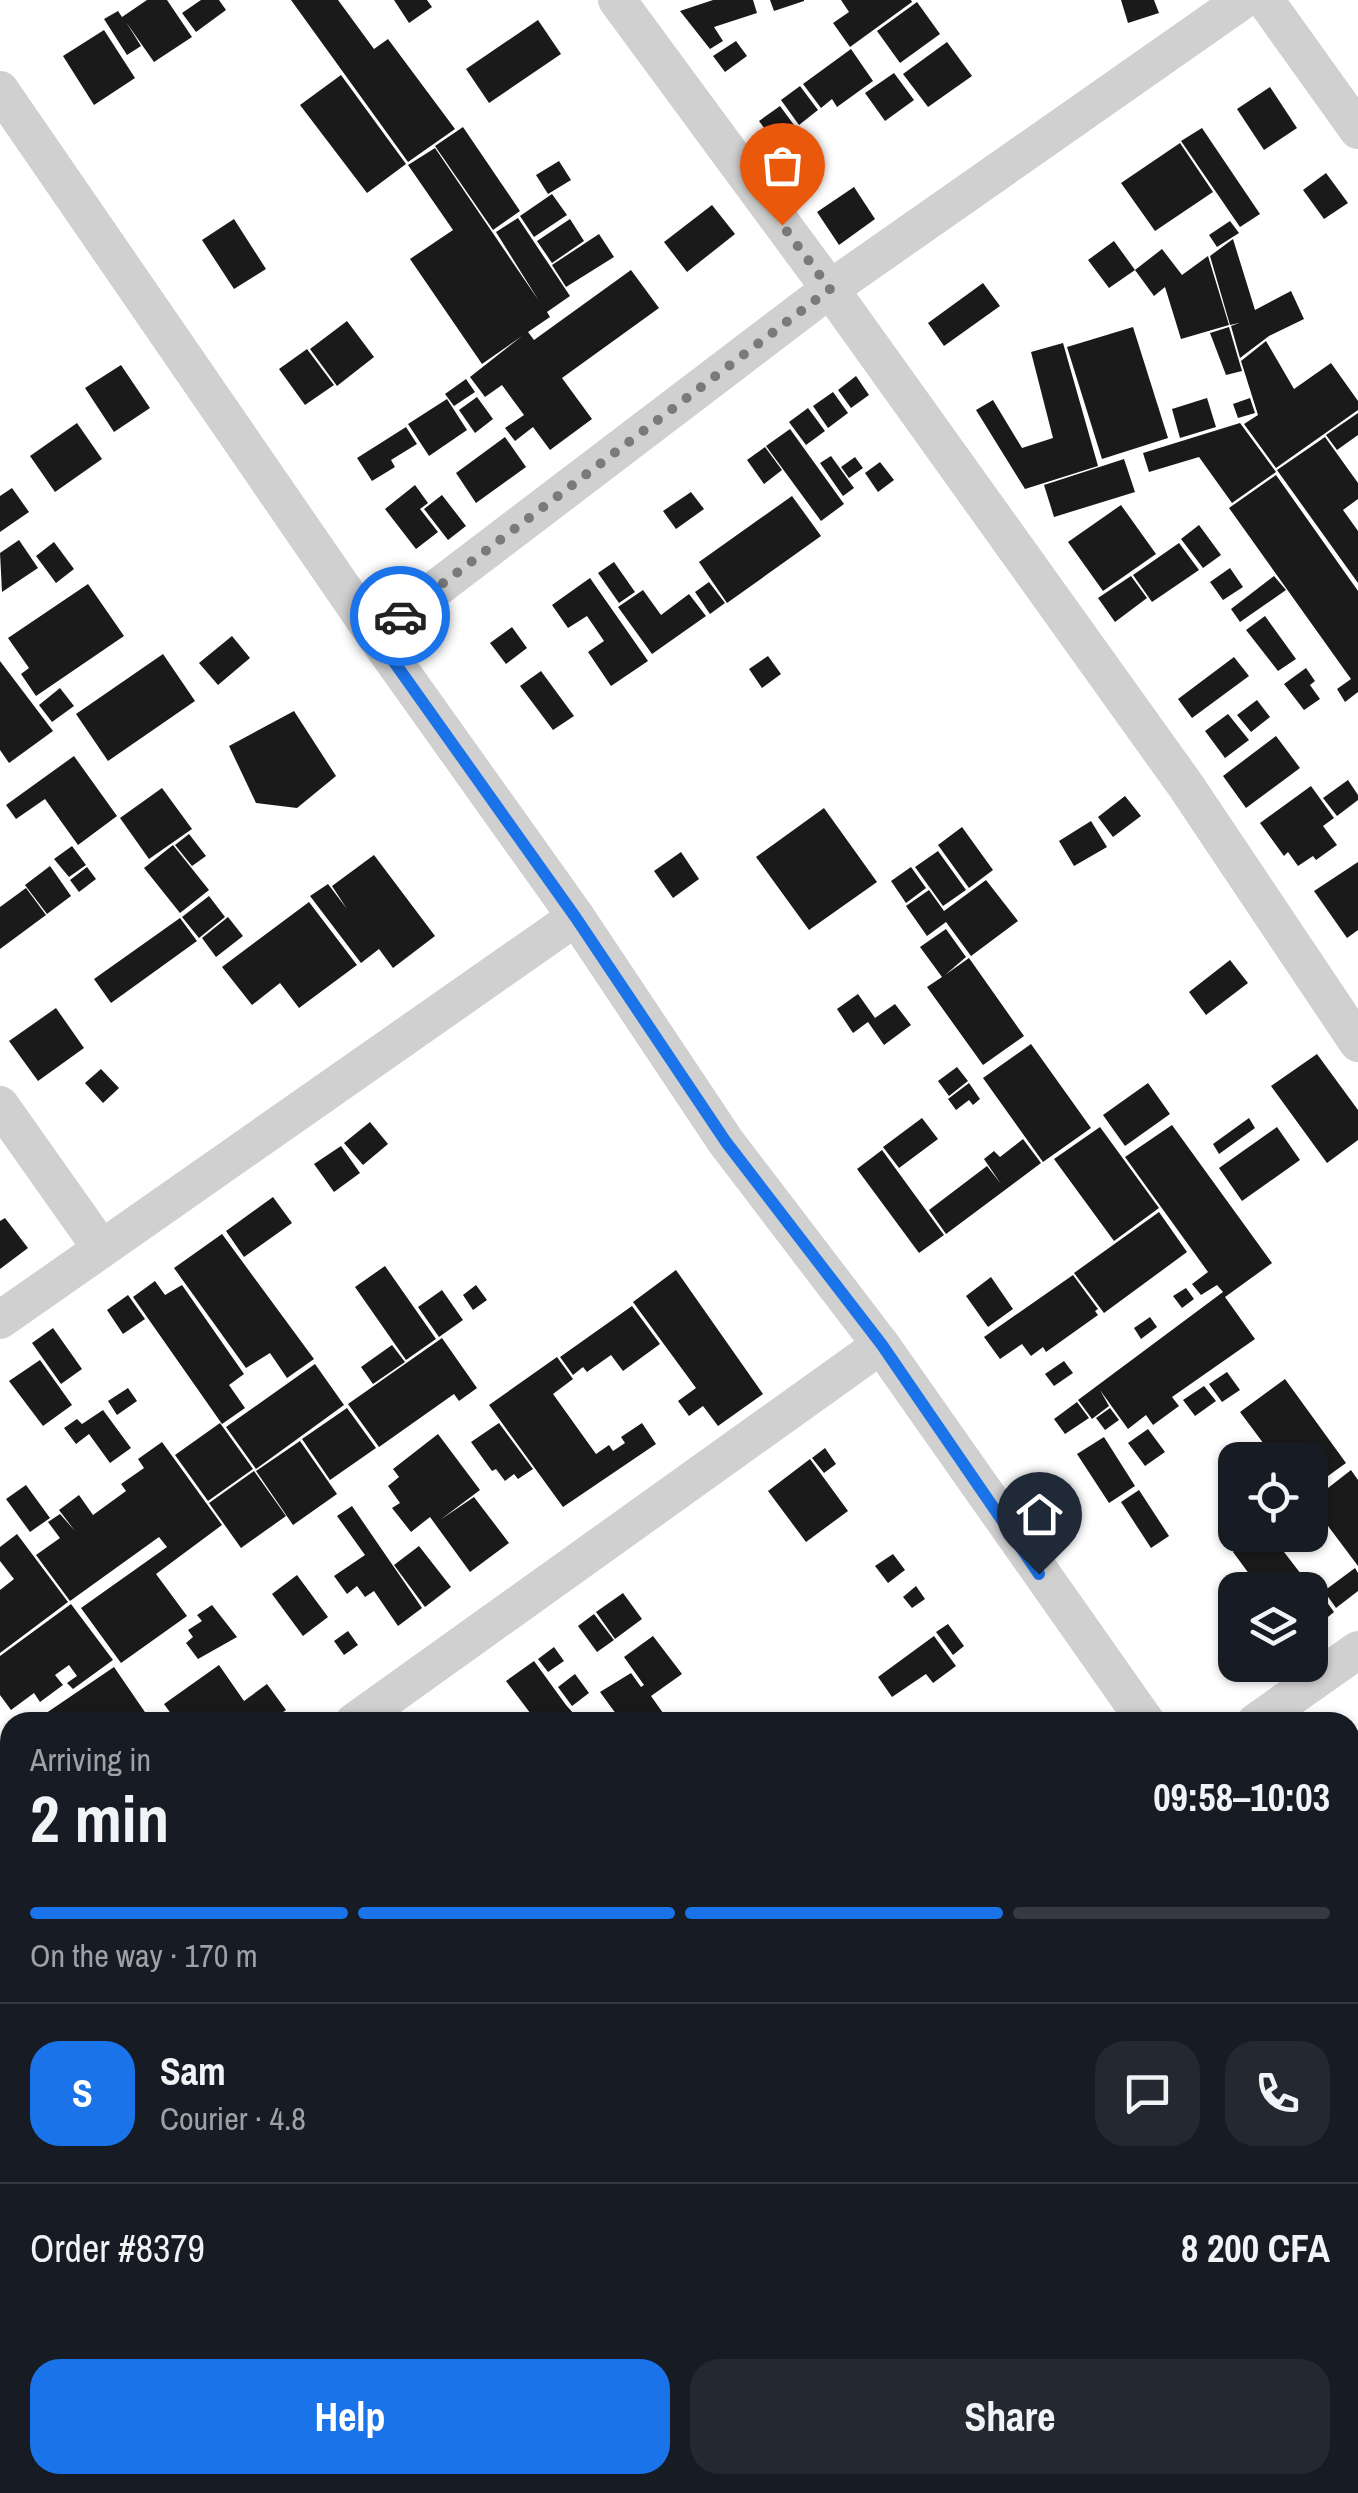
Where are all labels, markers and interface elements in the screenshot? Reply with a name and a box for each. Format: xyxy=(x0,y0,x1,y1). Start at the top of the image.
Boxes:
pin xyxy=(740,123,825,226)
icon: bag xyxy=(755,138,810,193)
courier xyxy=(350,566,450,666)
icon: car xyxy=(373,589,428,644)
map controls xyxy=(1218,1442,1328,1682)
button: locate xyxy=(1218,1442,1328,1552)
pin xyxy=(997,1472,1082,1575)
icon: home xyxy=(1012,1487,1067,1542)
button: layers xyxy=(1218,1572,1328,1682)
text: Arriving in xyxy=(30,1738,151,1781)
text: 09:58–10:03 xyxy=(1153,1772,1330,1823)
text: 2 min xyxy=(30,1775,169,1862)
text: On the way · 170 m xyxy=(30,1934,258,1977)
button: chat xyxy=(1095,2041,1200,2146)
button: phone xyxy=(1225,2041,1330,2146)
text: Sam xyxy=(160,2046,226,2097)
text: S xyxy=(72,2068,93,2119)
text: Courier · 4.8 xyxy=(160,2097,306,2140)
text: Order #8379 xyxy=(30,2223,205,2274)
text: 8 200 CFA xyxy=(1181,2223,1330,2274)
button: Help xyxy=(30,2359,670,2474)
button: Share xyxy=(690,2359,1330,2474)

